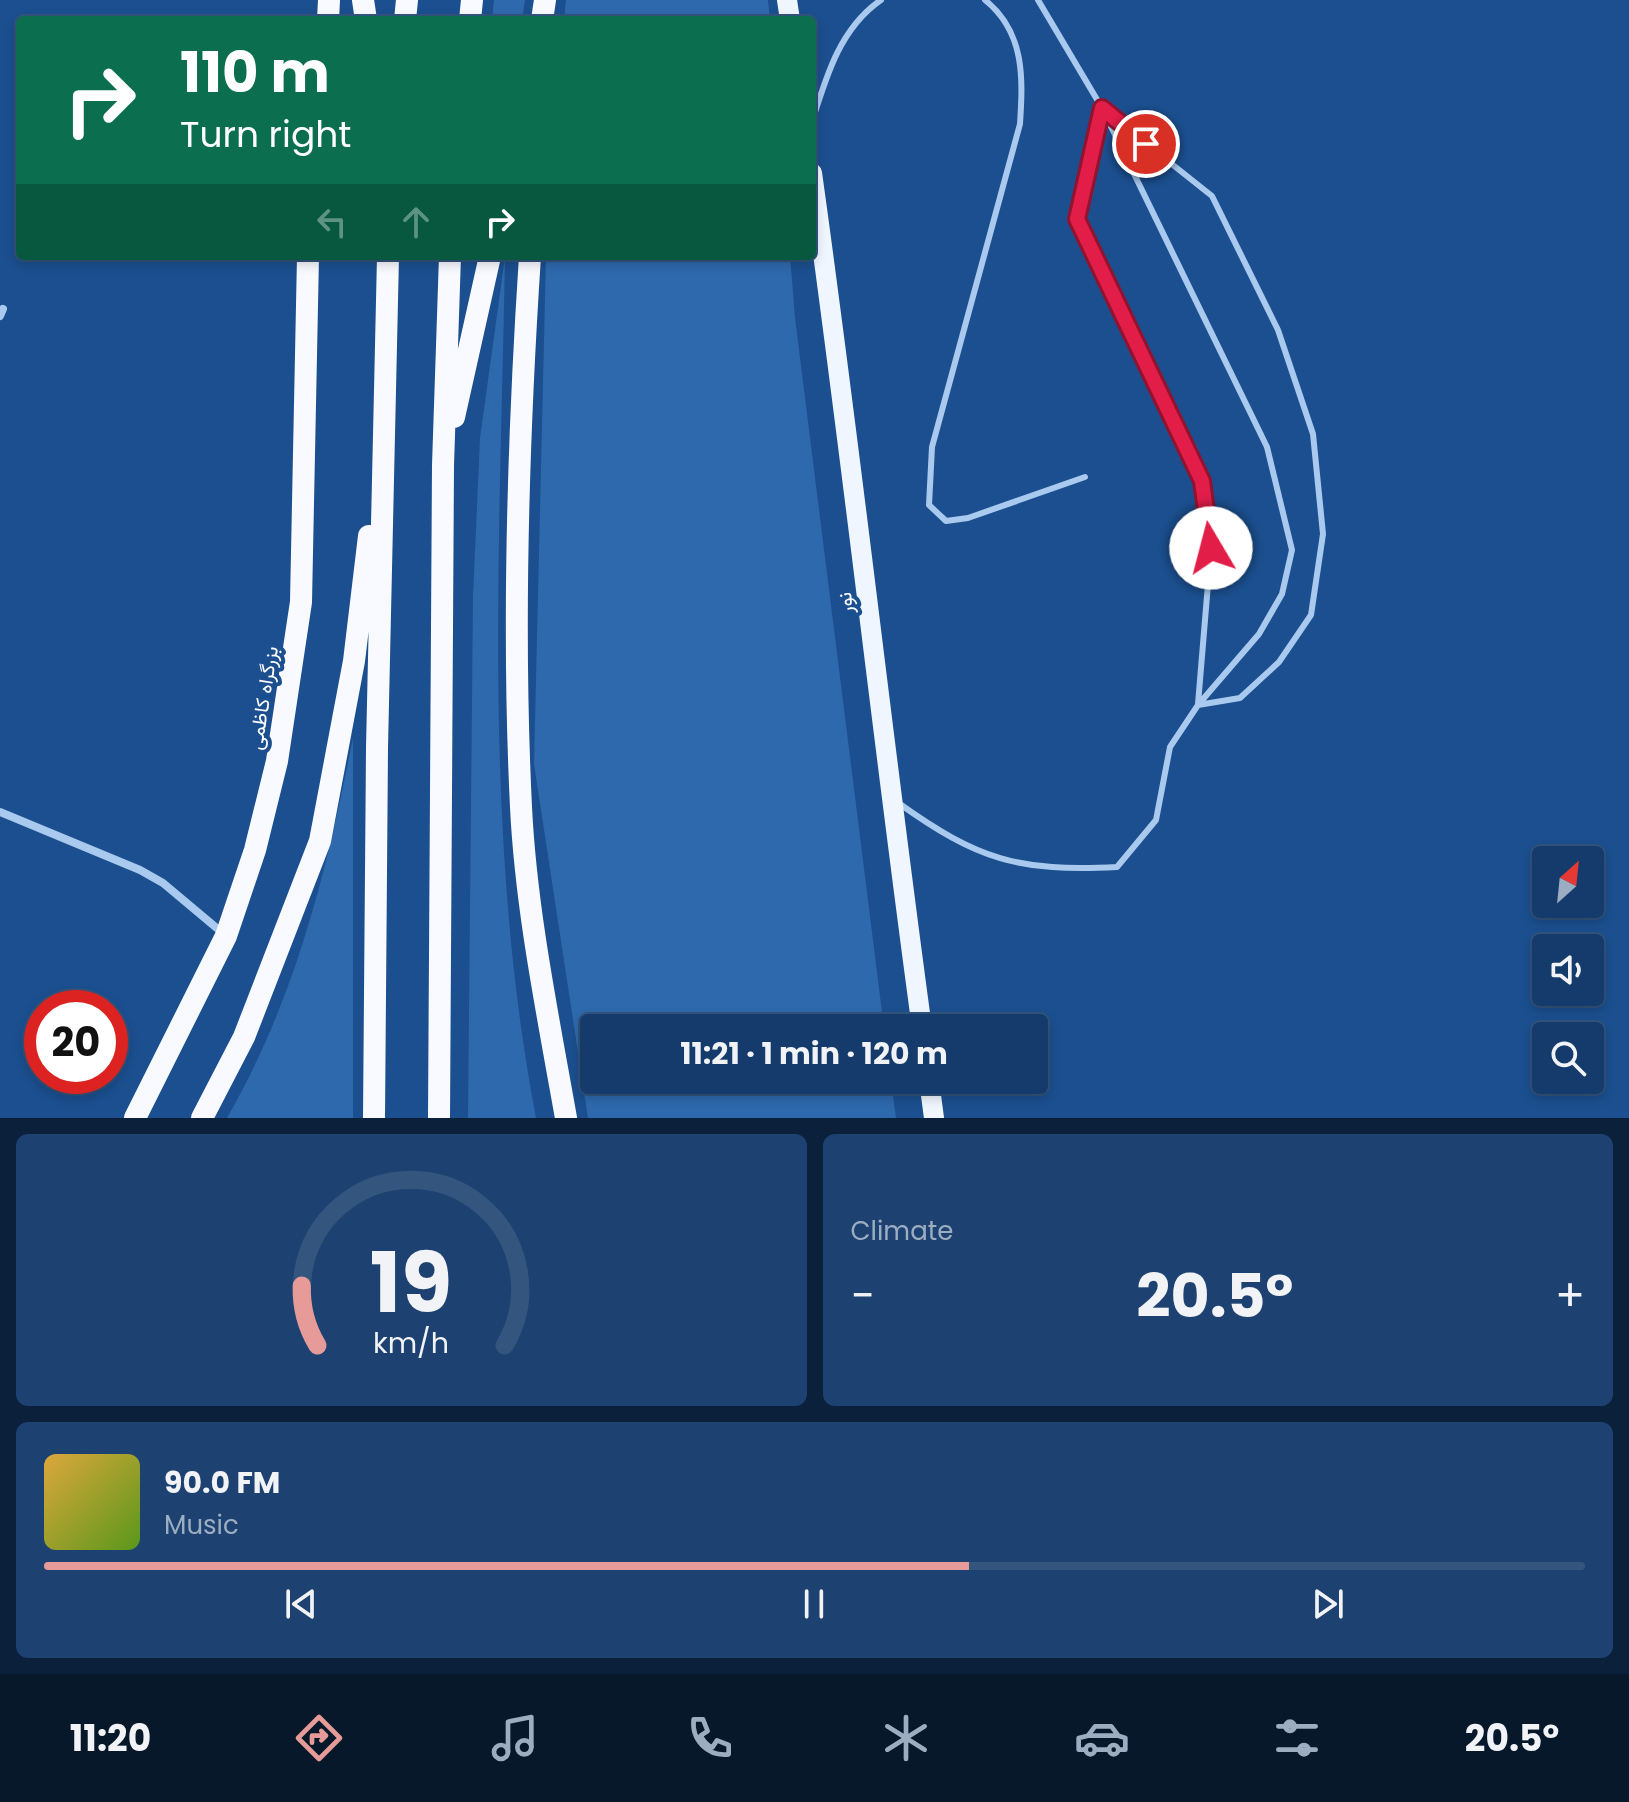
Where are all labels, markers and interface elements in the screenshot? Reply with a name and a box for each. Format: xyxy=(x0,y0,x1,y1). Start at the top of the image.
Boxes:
text: 110 m xyxy=(180,33,330,112)
icon: right xyxy=(48,48,152,152)
text: Turn right xyxy=(180,109,351,160)
pin xyxy=(1112,110,1180,178)
icon: arrive xyxy=(1124,122,1168,166)
icon: left xyxy=(310,200,354,244)
icon: ahead xyxy=(394,200,438,244)
icon: right xyxy=(478,200,522,244)
position arrow xyxy=(1169,506,1253,590)
street label: نور xyxy=(830,591,860,616)
street label: بزرگراه کاظمی xyxy=(241,644,285,752)
north arrow xyxy=(1532,846,1604,918)
map controls xyxy=(1532,846,1604,1094)
button: sound xyxy=(1532,934,1604,1006)
speed limit sign: 20 xyxy=(24,990,128,1094)
button: search xyxy=(1532,1022,1604,1094)
text: 11:21 · 1 min · 120 m xyxy=(680,1032,948,1075)
text: Climate xyxy=(851,1213,953,1249)
text: 19 xyxy=(370,1225,452,1341)
text: 20.5° xyxy=(1136,1254,1293,1338)
text: − xyxy=(851,1265,875,1326)
text: + xyxy=(1555,1265,1585,1326)
text: km/h xyxy=(373,1323,449,1363)
text: 90.0 FM xyxy=(164,1461,280,1504)
text: Music xyxy=(164,1507,239,1543)
icon: previous xyxy=(279,1582,323,1626)
icon: pause xyxy=(792,1582,836,1626)
icon: next xyxy=(1306,1582,1350,1626)
icon: directions xyxy=(291,1710,347,1766)
icon: music xyxy=(487,1710,543,1766)
icon: phone xyxy=(682,1710,738,1766)
icon: climate xyxy=(878,1710,934,1766)
icon: car xyxy=(1074,1710,1130,1766)
icon: filters xyxy=(1269,1710,1325,1766)
text: 11:20 xyxy=(70,1713,151,1764)
text: 20.5° xyxy=(1465,1713,1559,1764)

